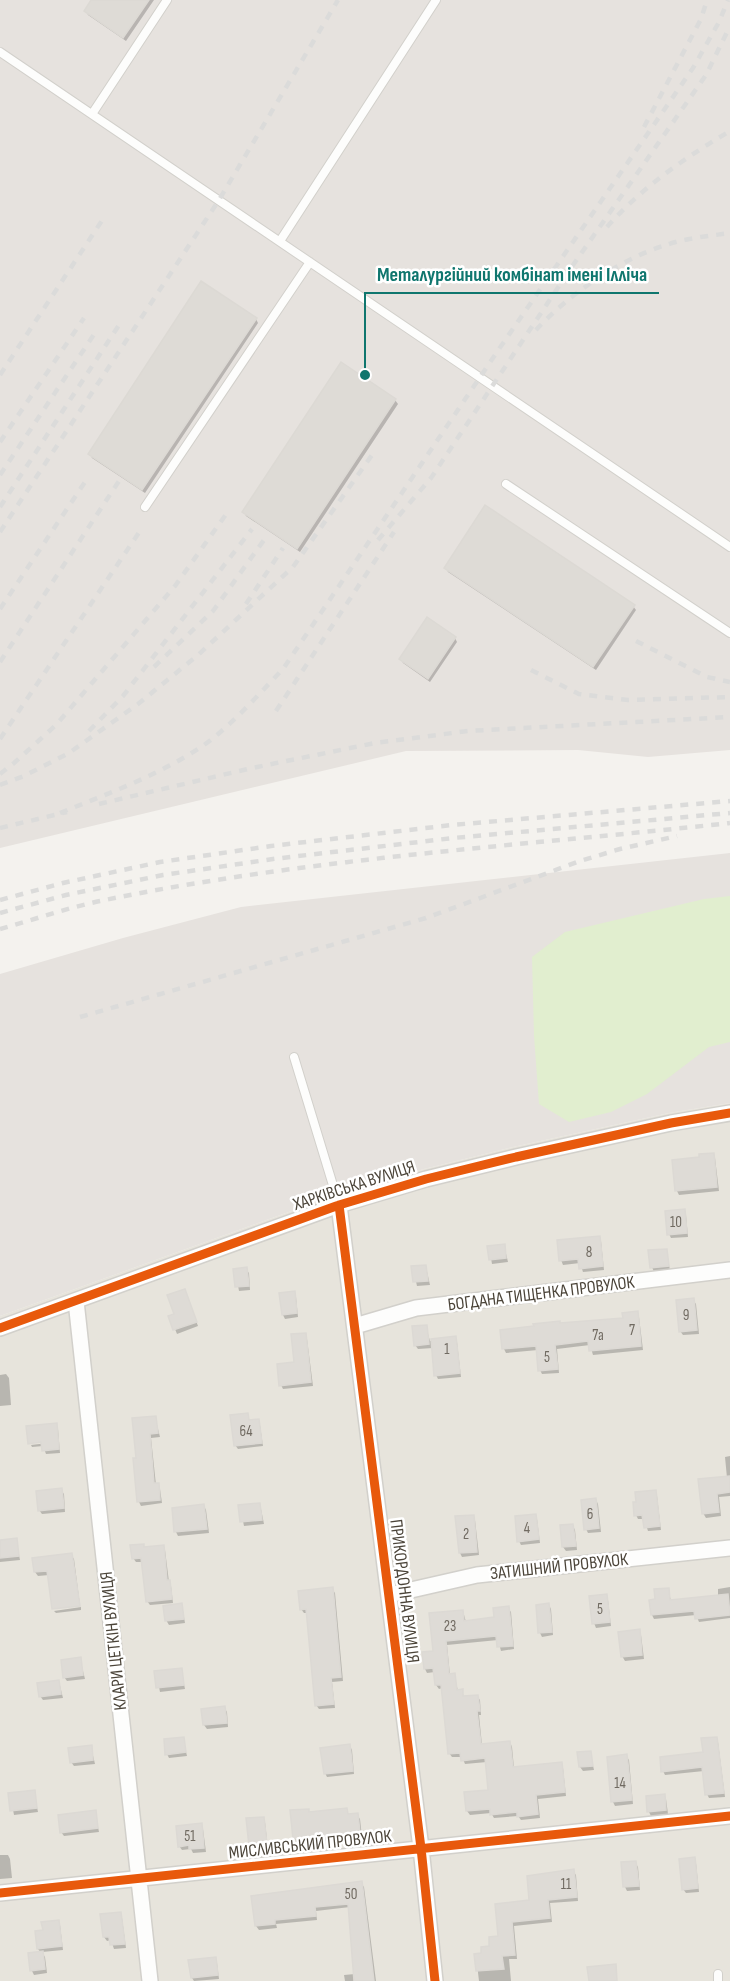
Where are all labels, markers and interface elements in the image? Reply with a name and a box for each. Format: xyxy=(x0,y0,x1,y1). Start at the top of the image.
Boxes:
callout: Металургійний комбінат імені Ілліча xyxy=(365,255,659,293)
text: Металургійний комбінат імені Ілліча xyxy=(377,263,647,287)
street label: ХАРКІВСЬКА ВУЛИЦЯ xyxy=(290,1156,418,1215)
house number: 10 xyxy=(670,1213,682,1232)
house number: 8 xyxy=(586,1243,592,1262)
street label: БОГДАНА ТИЩЕНКА ПРОВУЛОК xyxy=(447,1272,637,1315)
house number: 9 xyxy=(683,1306,689,1325)
house number: 7 xyxy=(629,1321,635,1340)
house number: 7а xyxy=(592,1326,604,1345)
house number: 1 xyxy=(444,1340,450,1359)
house number: 5 xyxy=(544,1348,550,1367)
house number: 64 xyxy=(239,1422,253,1441)
house number: 6 xyxy=(587,1505,593,1524)
street label: ПРИКОРДОННА ВУЛИЦЯ xyxy=(385,1518,424,1664)
house number: 4 xyxy=(524,1519,530,1538)
house number: 2 xyxy=(463,1525,469,1544)
street label: ЗАТИШНИЙ ПРОВУЛОК xyxy=(489,1549,630,1584)
street label: КЛАРИ ЦЕТКІН ВУЛИЦЯ xyxy=(96,1570,131,1711)
house number: 5 xyxy=(597,1600,603,1619)
house number: 23 xyxy=(444,1617,456,1636)
house number: 14 xyxy=(614,1774,626,1793)
street label: МИСЛИВСЬКИЙ ПРОВУЛОК xyxy=(228,1825,393,1863)
house number: 51 xyxy=(184,1827,196,1846)
house number: 11 xyxy=(561,1875,572,1894)
house number: 50 xyxy=(345,1885,357,1904)

